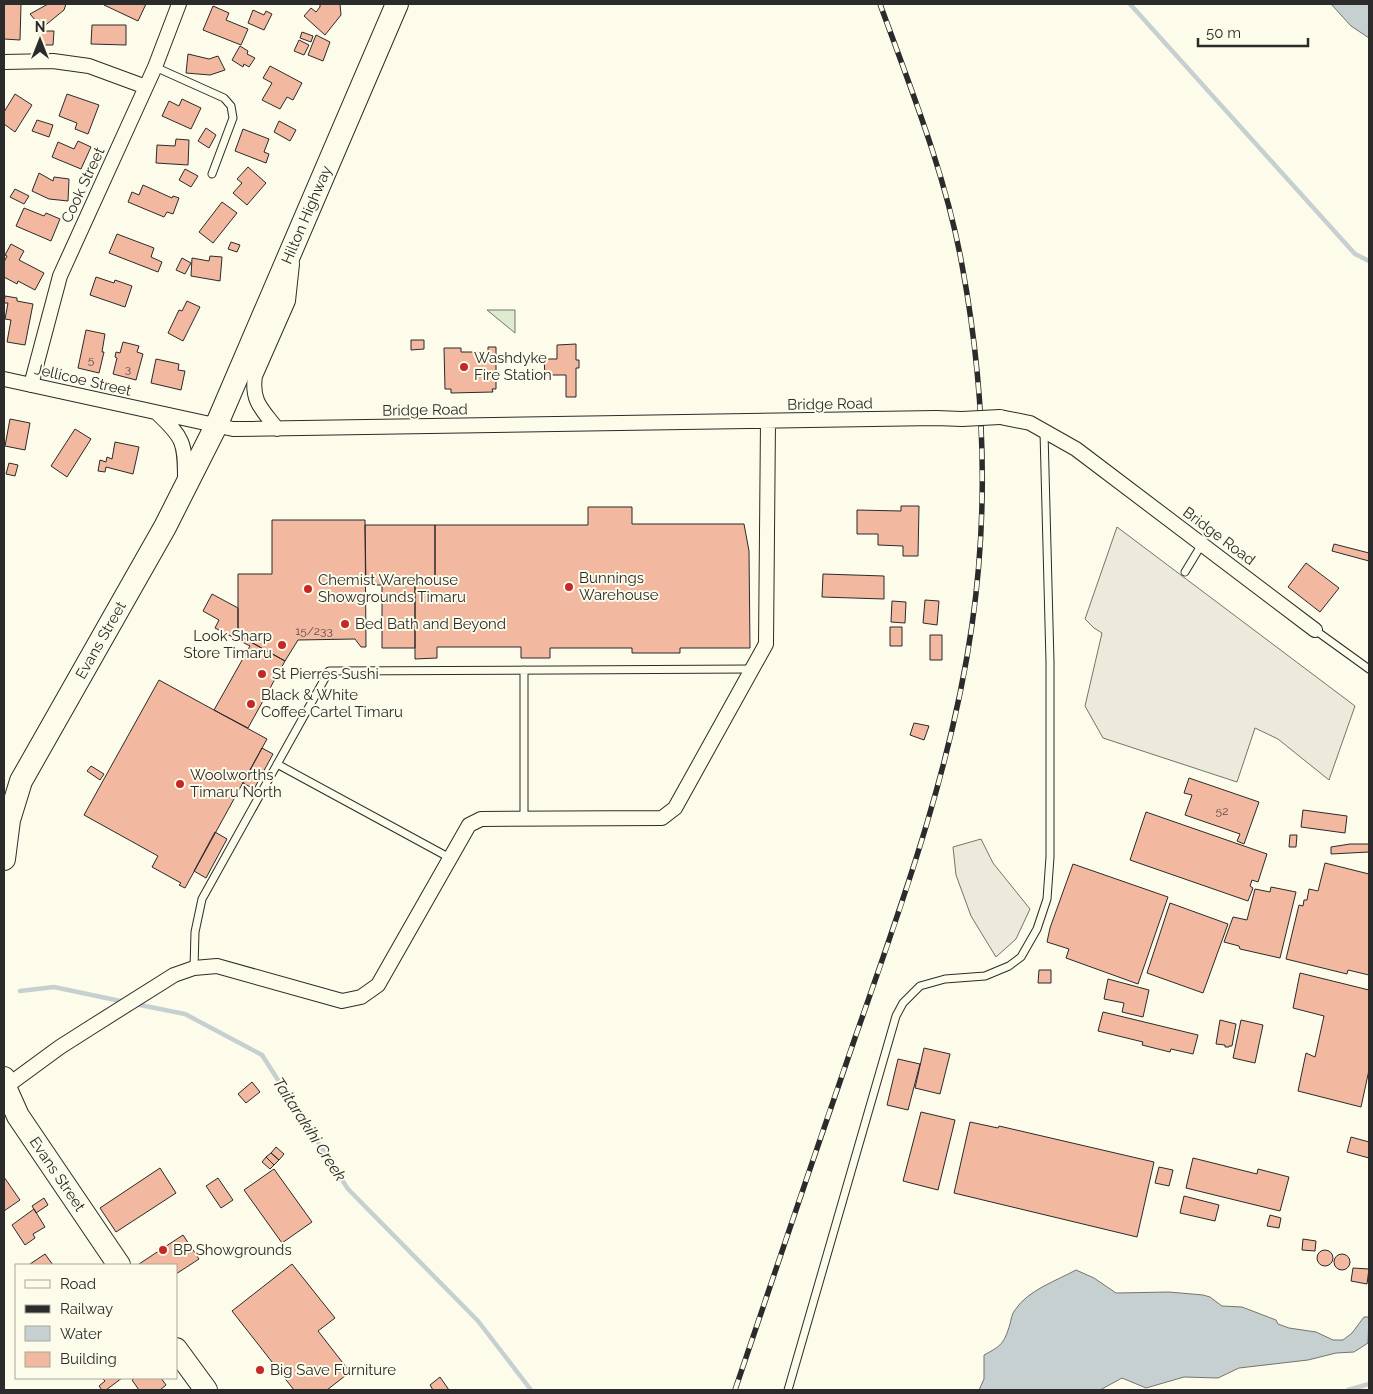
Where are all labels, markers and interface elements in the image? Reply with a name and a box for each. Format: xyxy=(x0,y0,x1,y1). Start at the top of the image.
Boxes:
north arrow xyxy=(15,15,65,65)
scale bar xyxy=(1198,15,1308,47)
text: N xyxy=(35,19,45,35)
text: 50 m xyxy=(1206,24,1241,42)
street label: Cook Street xyxy=(58,144,108,226)
street label: Hilton Highway xyxy=(278,163,336,267)
place label: Washdyke Fire Station xyxy=(474,349,552,384)
house number: 5 xyxy=(88,353,95,367)
street label: Jellicoe Street xyxy=(33,360,133,400)
marker: Washdyke Fire Station xyxy=(458,361,470,373)
house number: 3 xyxy=(125,362,131,376)
street label: Bridge Road xyxy=(787,394,873,414)
street label: Bridge Road xyxy=(382,400,468,420)
street label: Bridge Road xyxy=(1179,503,1259,569)
place label: Bunnings Warehouse xyxy=(579,569,659,604)
place label: Chemist Warehouse Showgrounds Timaru xyxy=(318,571,466,606)
marker: Bunnings Warehouse xyxy=(563,581,575,593)
marker: Chemist Warehouse Showgrounds Timaru xyxy=(302,583,314,595)
street label: Evans Street xyxy=(72,598,130,682)
place label: Bed Bath and Beyond xyxy=(355,615,506,633)
marker: Bed Bath and Beyond xyxy=(339,618,351,630)
house number: 15/233 xyxy=(295,624,333,638)
place label: Look Sharp Store Timaru xyxy=(183,627,272,662)
marker: Look Sharp Store Timaru xyxy=(276,639,288,651)
place label: St Pierres Sushi xyxy=(272,665,379,683)
marker: St Pierres Sushi xyxy=(256,668,268,680)
place label: Black & White Coffee Cartel Timaru xyxy=(261,686,403,721)
marker: Black & White Coffee Cartel Timaru xyxy=(245,698,257,710)
place label: Woolworths Timaru North xyxy=(190,766,282,801)
marker: Woolworths Timaru North xyxy=(174,778,186,790)
house number: 52 xyxy=(1216,804,1228,818)
water label: Taitarakihi Creek xyxy=(269,1074,350,1185)
street label: Evans Street xyxy=(26,1133,89,1215)
place label: BP Showgrounds xyxy=(173,1241,292,1259)
marker: BP Showgrounds xyxy=(157,1244,169,1256)
legend xyxy=(15,1264,178,1379)
text: Road xyxy=(60,1275,96,1293)
text: Railway xyxy=(60,1300,113,1318)
text: Water xyxy=(60,1325,103,1343)
text: Building xyxy=(60,1350,117,1368)
place label: Big Save Furniture xyxy=(270,1361,396,1379)
marker: Big Save Furniture xyxy=(254,1364,266,1376)

